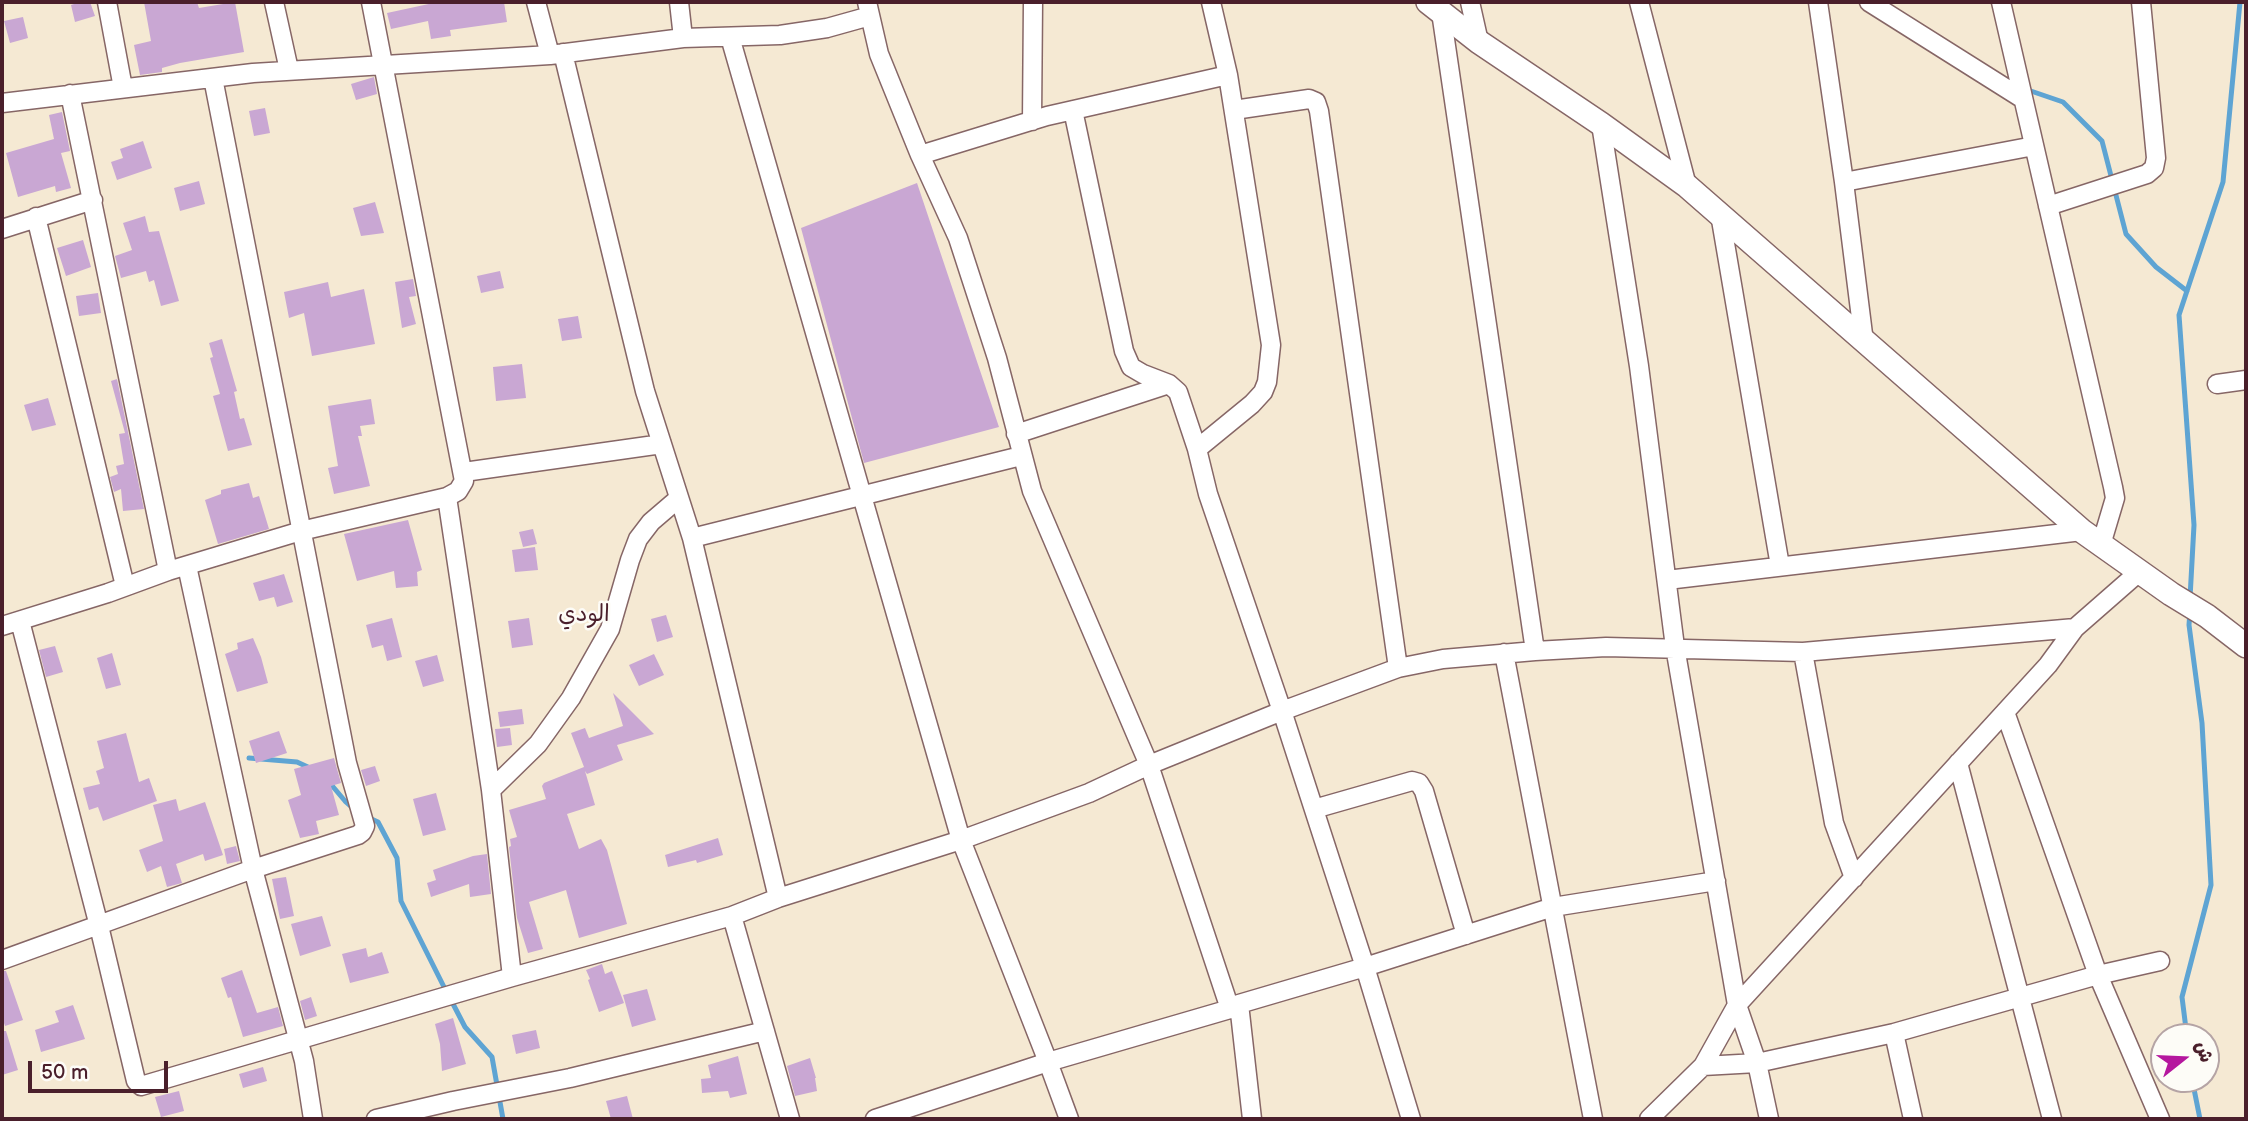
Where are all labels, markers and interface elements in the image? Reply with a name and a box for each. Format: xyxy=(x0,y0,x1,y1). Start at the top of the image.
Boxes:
district label: الودي xyxy=(558,601,610,629)
north arrow xyxy=(2150,1023,2220,1093)
text: ش xyxy=(2189,1038,2218,1065)
scale bar xyxy=(32,1048,172,1092)
text: 50 m xyxy=(41,1060,88,1085)

